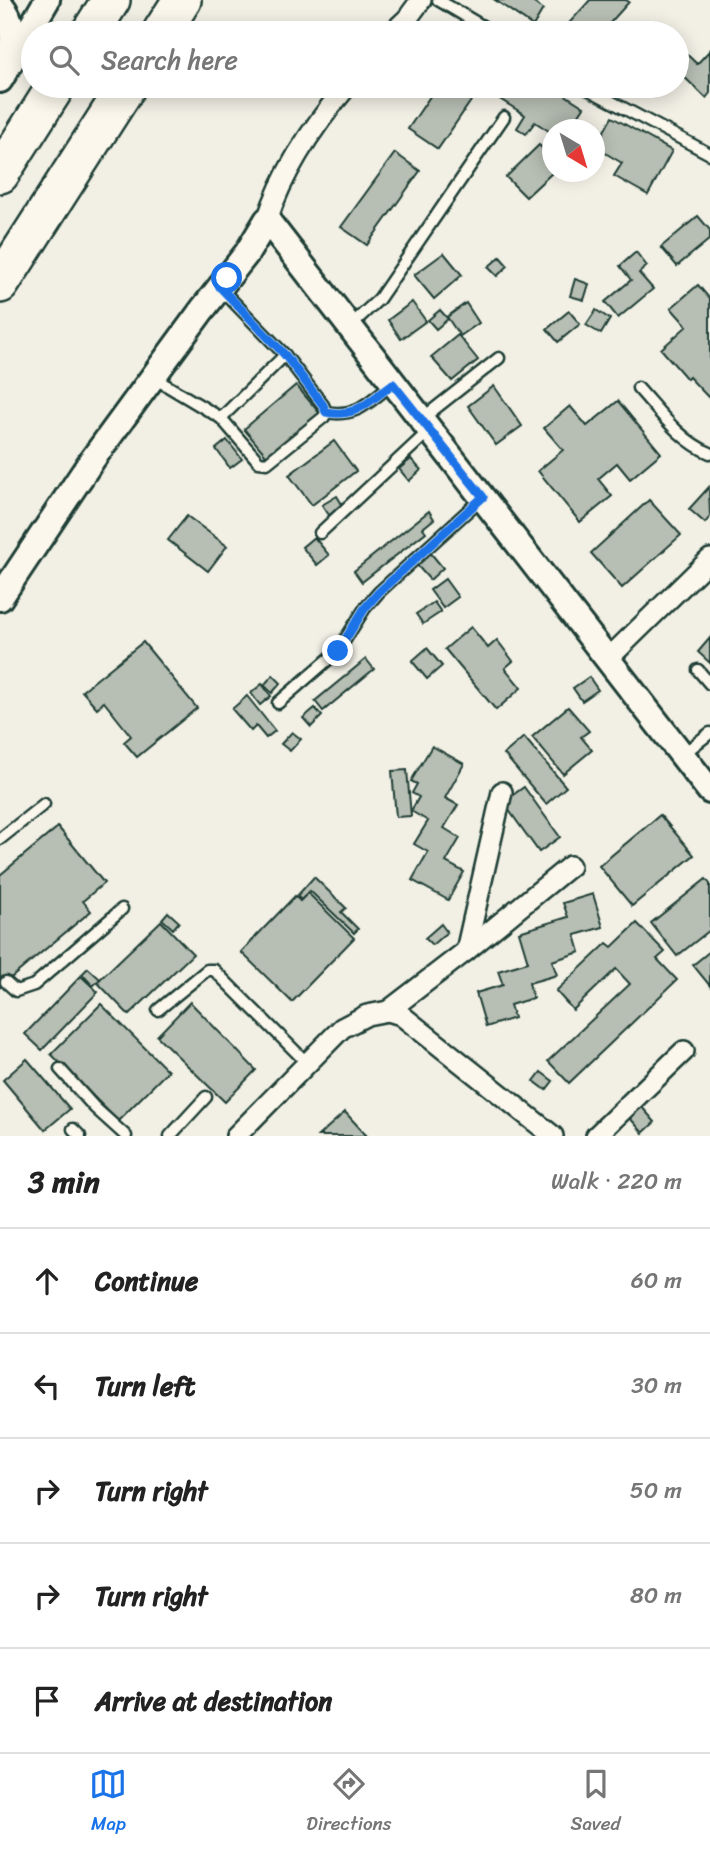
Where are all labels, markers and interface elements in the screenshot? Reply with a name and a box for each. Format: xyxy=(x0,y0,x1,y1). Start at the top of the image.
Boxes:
search box xyxy=(21,21,689,98)
text: Search here xyxy=(101,37,238,83)
icon: search xyxy=(45,41,83,79)
north arrow xyxy=(542,119,605,182)
route start xyxy=(211,262,242,293)
route end xyxy=(322,635,353,666)
text: 3 min xyxy=(28,1155,100,1209)
text: Walk · 220 m xyxy=(551,1161,682,1202)
text: Continue xyxy=(95,1258,198,1304)
text: 60 m xyxy=(631,1260,682,1301)
icon: ahead xyxy=(28,1262,66,1300)
text: Turn left xyxy=(95,1363,195,1409)
text: 30 m xyxy=(631,1365,682,1406)
icon: left xyxy=(28,1367,66,1405)
text: Turn right xyxy=(95,1468,208,1514)
text: 50 m xyxy=(630,1470,682,1511)
icon: right xyxy=(28,1472,66,1510)
text: Turn right xyxy=(95,1573,208,1619)
text: 80 m xyxy=(630,1575,682,1616)
icon: right xyxy=(28,1577,66,1615)
text: Arrive at destination xyxy=(95,1678,332,1724)
icon: arrive xyxy=(28,1682,66,1720)
tab: Map xyxy=(89,1765,127,1840)
tab: Directions xyxy=(306,1765,392,1840)
tab: Saved xyxy=(570,1765,621,1840)

